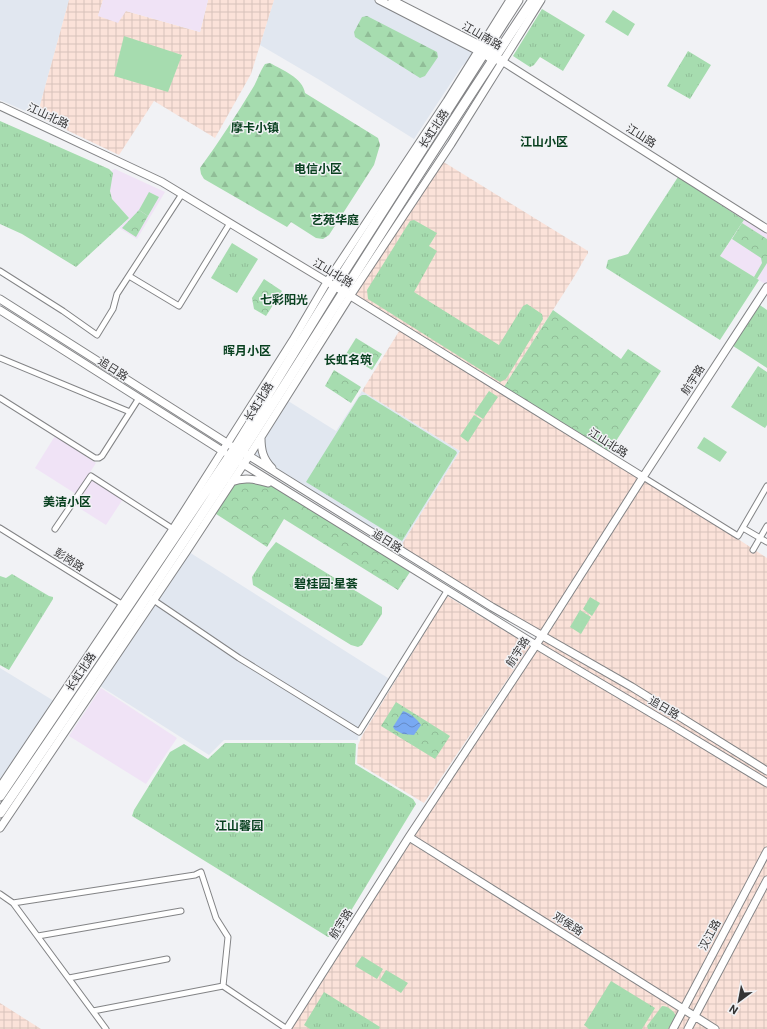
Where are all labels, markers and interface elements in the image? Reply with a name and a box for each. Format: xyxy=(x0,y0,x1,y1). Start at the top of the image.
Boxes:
street label: 江山南路 xyxy=(460,19,504,53)
street label: 江山北路 xyxy=(25,101,71,131)
street label: 长虹北路 xyxy=(417,107,451,151)
district label: 摩卡小镇 xyxy=(231,121,279,135)
street label: 江山路 xyxy=(624,122,658,150)
district label: 江山小区 xyxy=(520,135,568,149)
district label: 电信小区 xyxy=(294,162,342,176)
district label: 艺苑华庭 xyxy=(311,213,359,227)
street label: 江山北路 xyxy=(311,256,355,290)
district label: 七彩阳光 xyxy=(260,293,308,307)
district label: 晖月小区 xyxy=(223,344,271,358)
district label: 长虹名筑 xyxy=(324,353,372,367)
street label: 追日路 xyxy=(96,355,130,383)
street label: 航宇路 xyxy=(679,363,707,397)
street label: 长虹北路 xyxy=(242,380,276,424)
street label: 江山北路 xyxy=(586,426,630,460)
district label: 美洁小区 xyxy=(43,495,91,509)
street label: 追日路 xyxy=(370,527,404,555)
street label: 彭岗路 xyxy=(52,546,86,574)
district label: 碧桂园·星荟 xyxy=(294,577,358,591)
street label: 航宇路 xyxy=(504,635,532,669)
street label: 长虹北路 xyxy=(63,650,99,694)
street label: 追日路 xyxy=(646,694,682,722)
district label: 江山馨园 xyxy=(215,819,263,833)
street label: 航宇路 xyxy=(327,907,355,941)
street label: 邓侯路 xyxy=(551,910,585,938)
street label: 汉江路 xyxy=(697,917,723,953)
north arrow xyxy=(719,981,759,1021)
text: N xyxy=(727,1001,741,1017)

